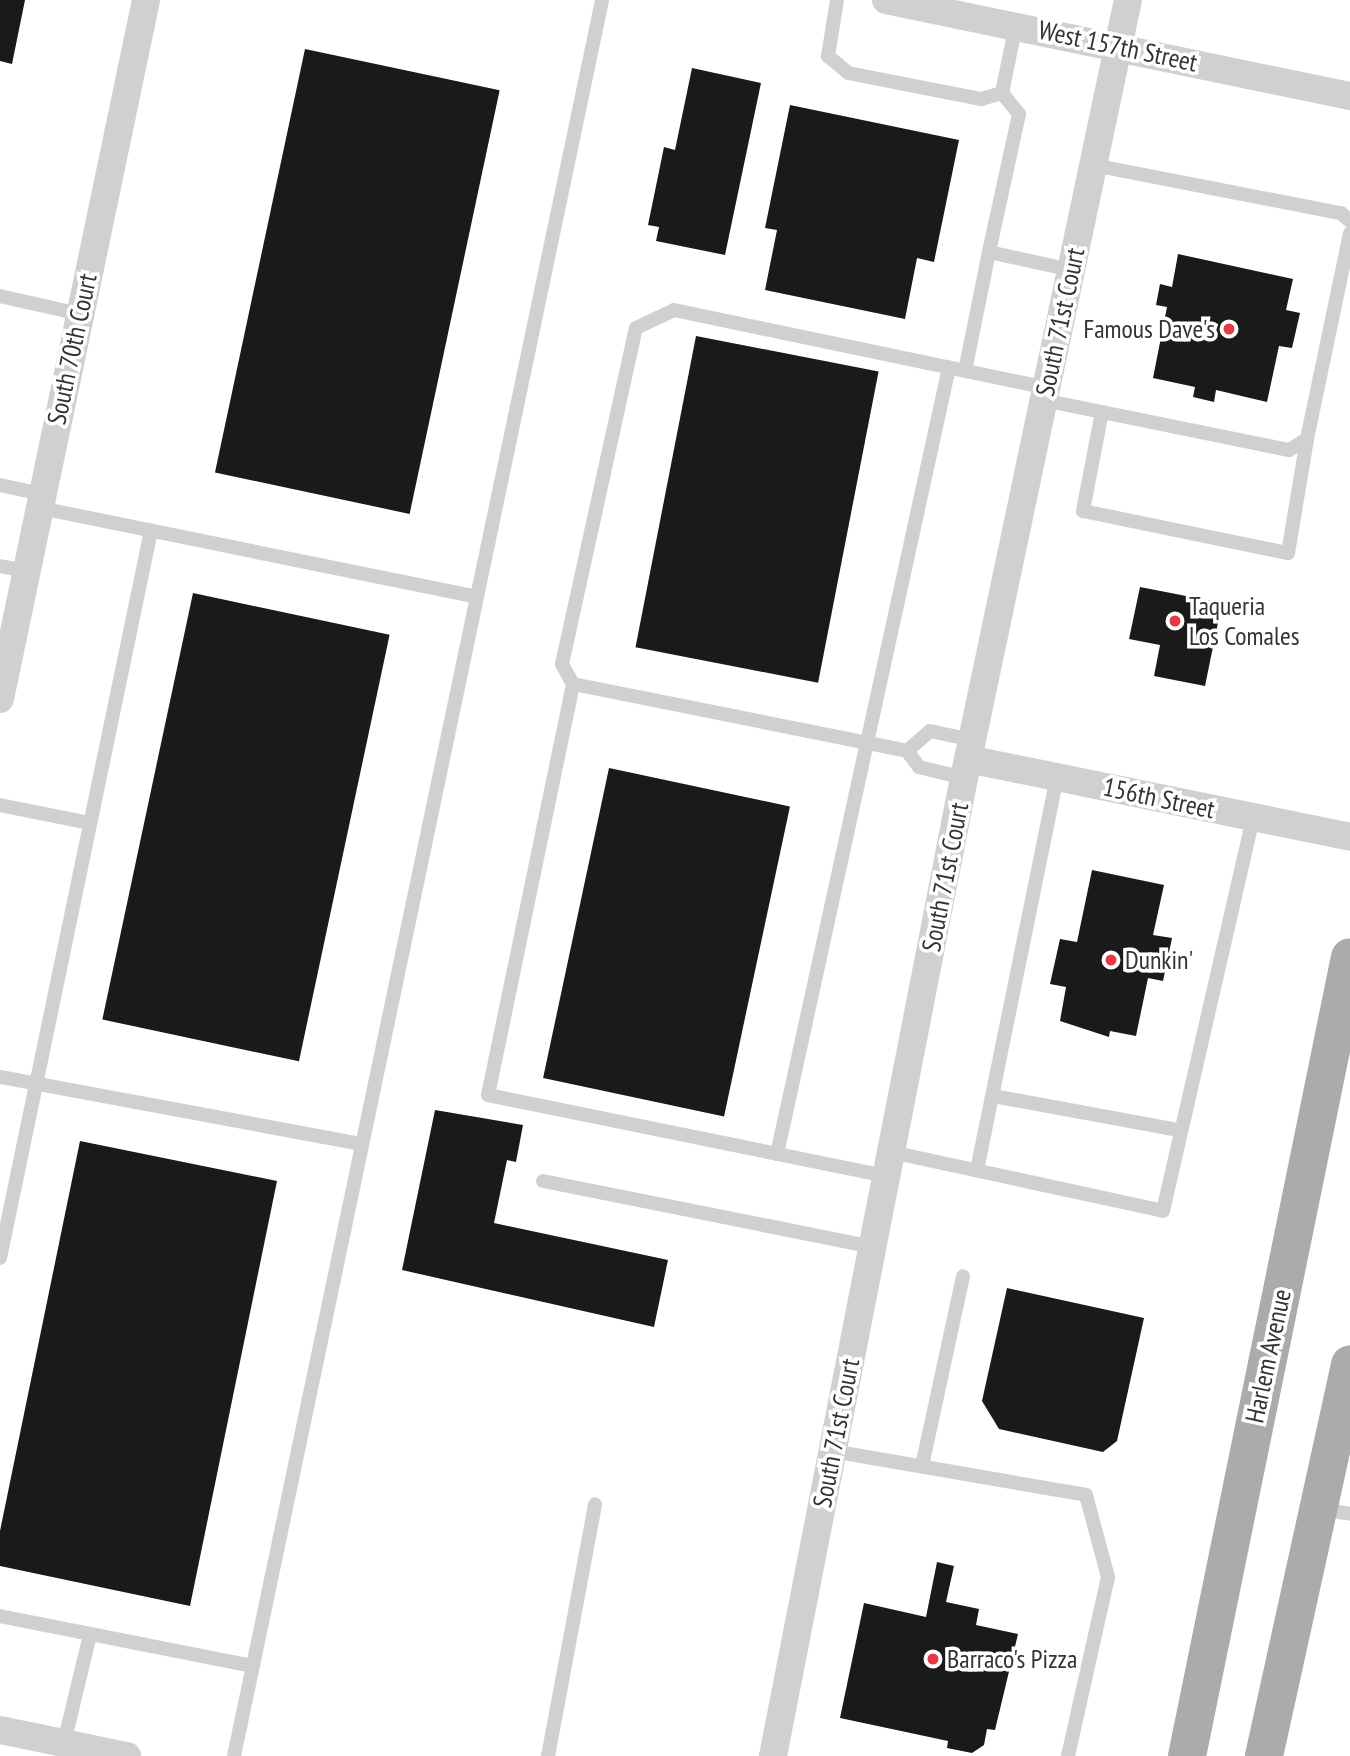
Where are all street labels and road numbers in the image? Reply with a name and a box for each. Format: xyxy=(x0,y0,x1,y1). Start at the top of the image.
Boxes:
street label: West 157th Street xyxy=(1036,14,1200,78)
street label: South 71st Court xyxy=(1029,245,1091,399)
street label: South 70th Court xyxy=(41,271,103,427)
street label: 156th Street xyxy=(1100,771,1218,825)
street label: South 71st Court xyxy=(915,800,975,954)
street label: Harlem Avenue xyxy=(1239,1286,1297,1426)
street label: South 71st Court xyxy=(806,1356,866,1510)

